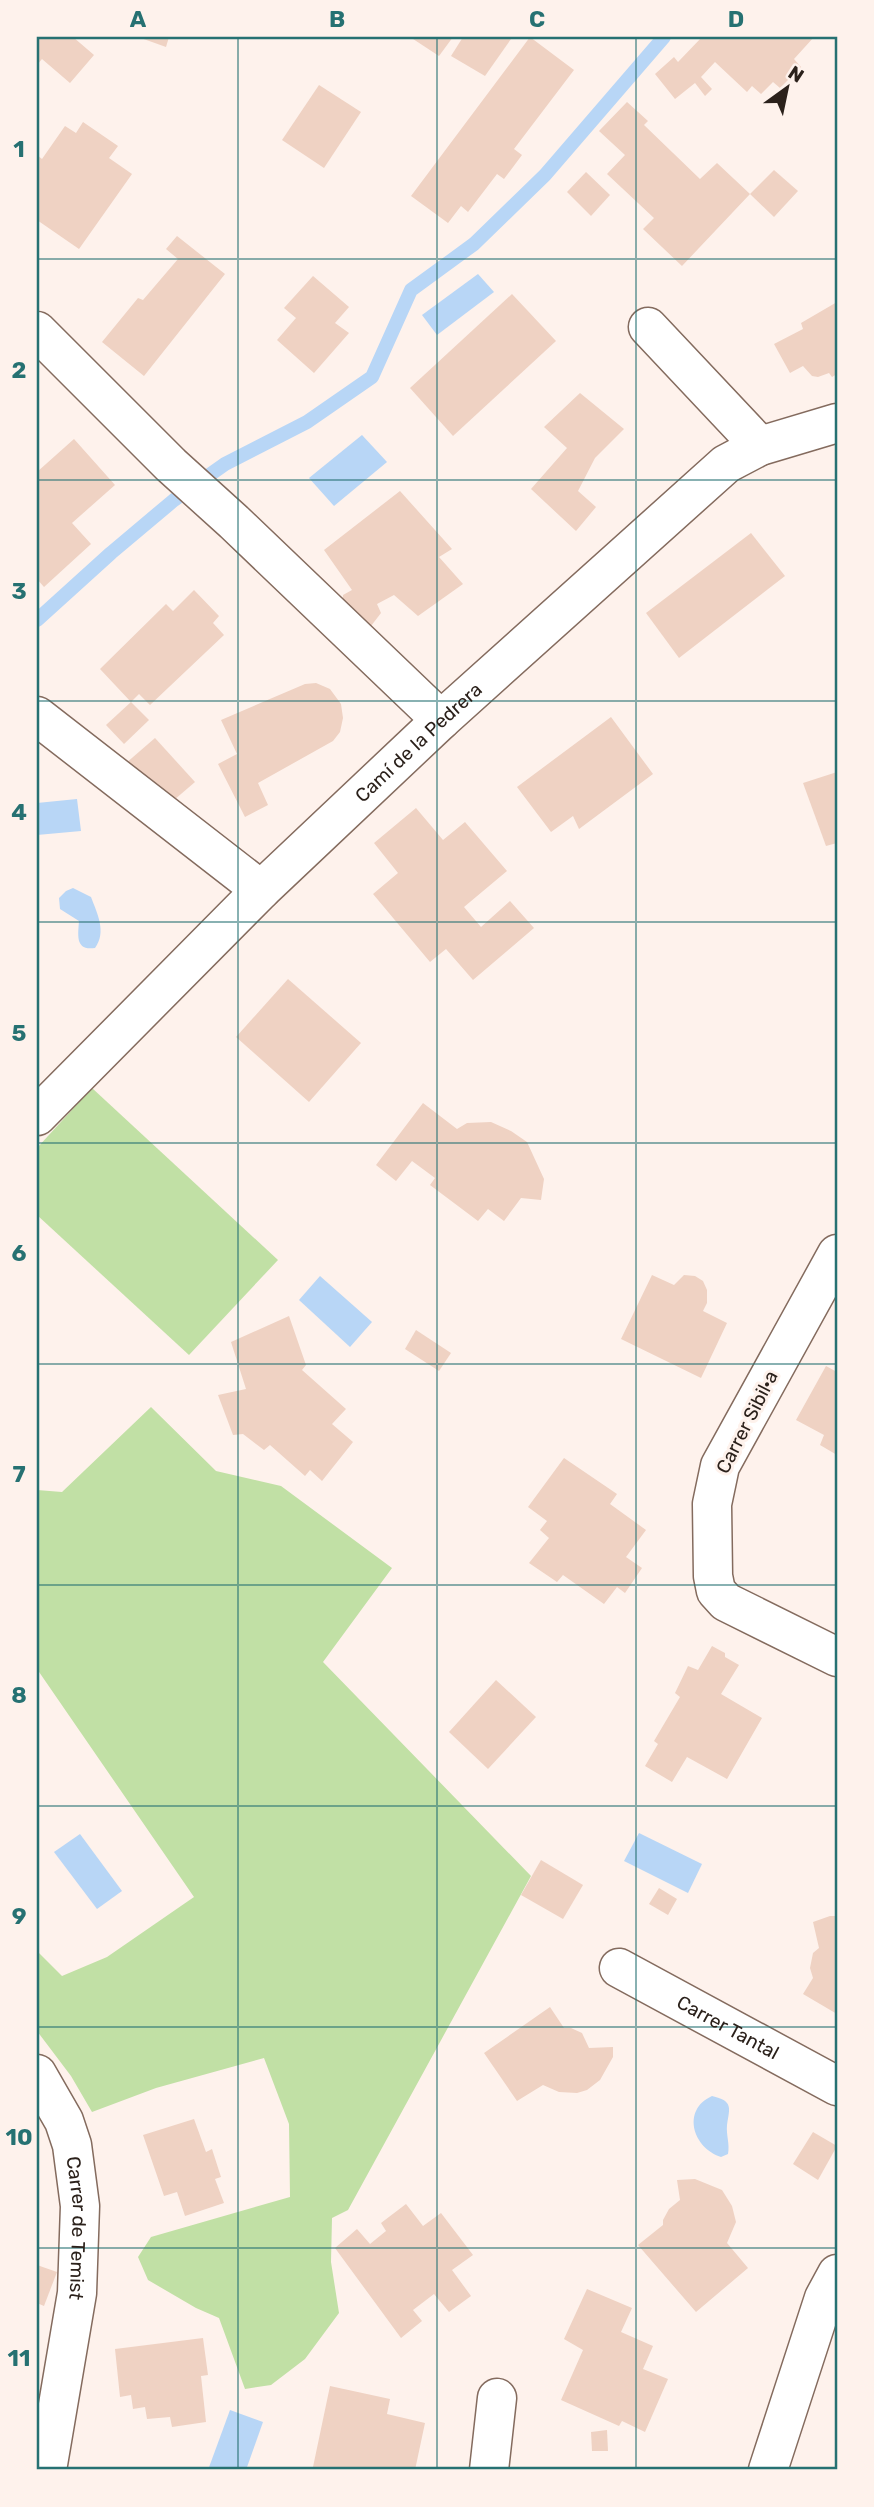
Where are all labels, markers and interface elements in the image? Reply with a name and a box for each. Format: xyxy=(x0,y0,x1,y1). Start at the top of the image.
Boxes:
text: A xyxy=(130,5,147,33)
text: B xyxy=(329,5,345,33)
text: C xyxy=(529,5,545,33)
text: D xyxy=(728,5,744,33)
north arrow xyxy=(752,52,822,122)
text: N xyxy=(784,61,808,88)
text: 1 xyxy=(13,135,25,163)
text: 2 xyxy=(12,356,26,384)
text: 3 xyxy=(11,577,27,605)
street label: Camí de la Pedrera xyxy=(350,678,486,807)
text: 4 xyxy=(11,798,27,826)
text: 5 xyxy=(12,1019,27,1047)
text: 6 xyxy=(12,1239,27,1267)
street label: Carrer Sibil·a xyxy=(711,1367,783,1477)
text: 7 xyxy=(12,1460,26,1488)
text: 8 xyxy=(11,1681,27,1709)
text: 9 xyxy=(12,1902,26,1930)
street label: Carrer Tantal xyxy=(673,1990,783,2064)
text: 10 xyxy=(5,2123,33,2151)
street label: Carrer de Temist xyxy=(62,2155,92,2302)
text: 11 xyxy=(8,2344,30,2372)

